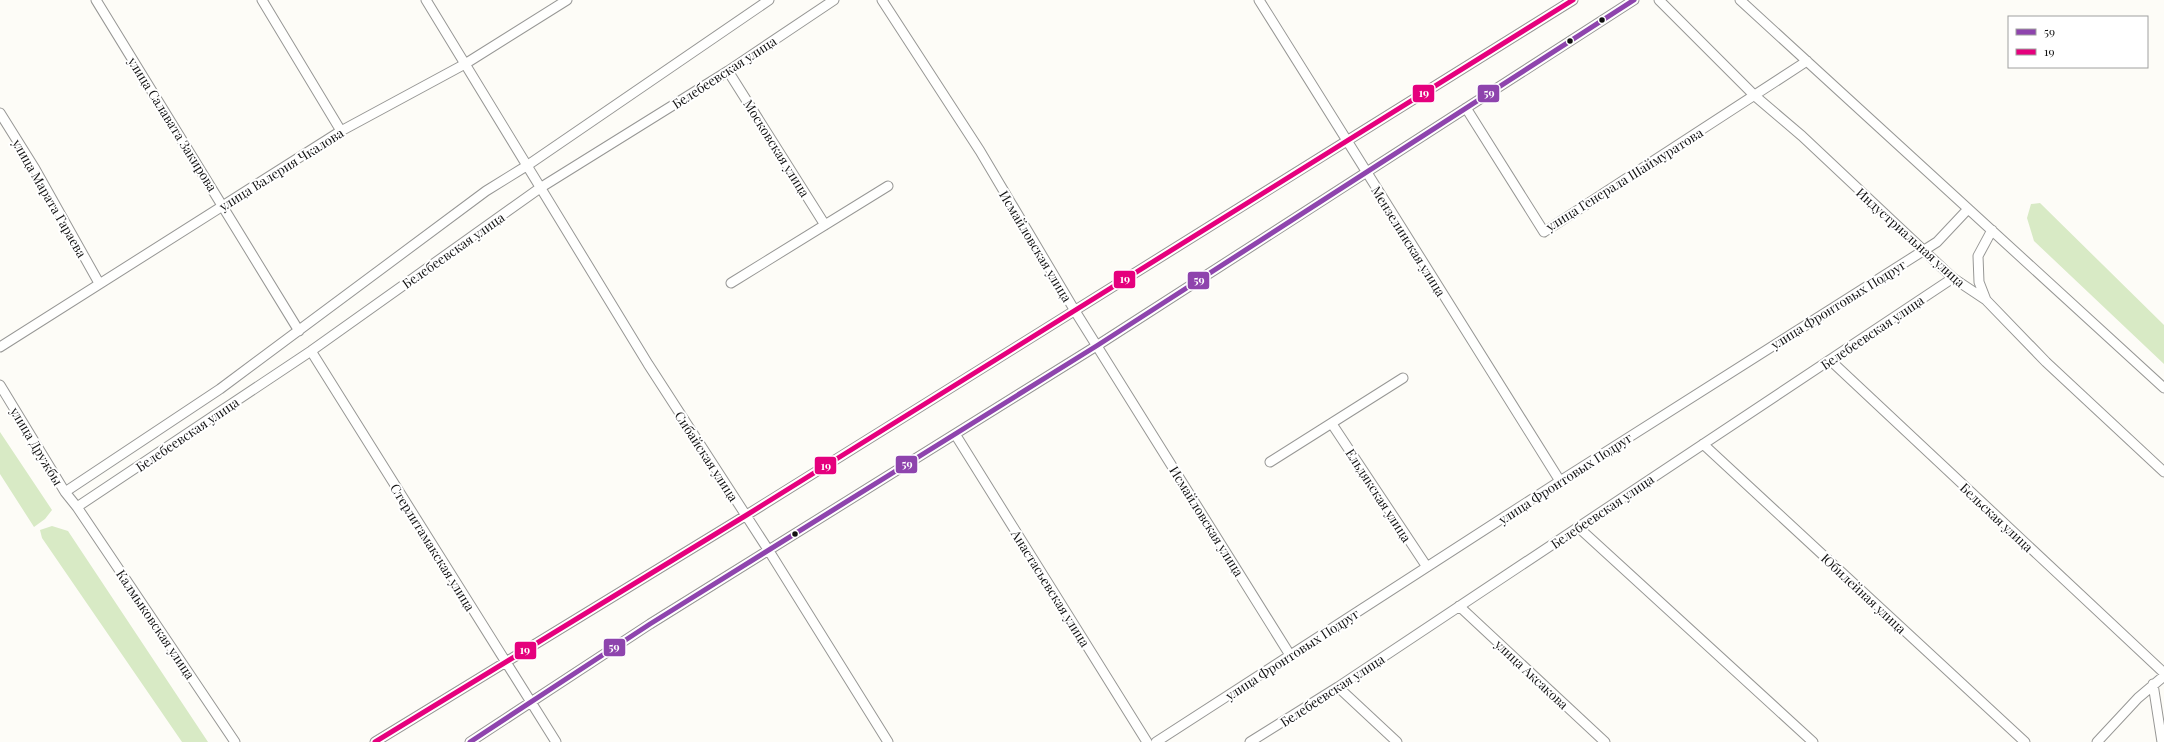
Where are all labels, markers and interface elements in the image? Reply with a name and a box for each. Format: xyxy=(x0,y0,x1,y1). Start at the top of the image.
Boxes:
unlabelled marker xyxy=(1597,15,1607,25)
legend xyxy=(2008,16,2148,68)
text: 59 xyxy=(2044,23,2055,39)
street label: Белебеевская улица xyxy=(669,32,780,112)
unlabelled marker xyxy=(1565,36,1575,46)
text: 19 xyxy=(2044,43,2055,59)
street label: улица Салавата Закирова xyxy=(124,53,222,195)
line badge: 19 xyxy=(1412,84,1435,103)
line badge: 59 xyxy=(1477,84,1500,103)
text: 19 xyxy=(1419,85,1429,100)
text: 59 xyxy=(1483,85,1495,100)
street label: Московская улица xyxy=(740,96,814,200)
street label: улица Генерала Шаймуратова xyxy=(1541,123,1706,235)
street label: улица Валерия Чкалова xyxy=(215,124,347,215)
street label: улица Марата Гараева xyxy=(9,135,91,261)
street label: Мензелинская улица xyxy=(1368,183,1450,300)
street label: Индустриальная улица xyxy=(1853,184,1969,291)
street label: Исмайловская улица xyxy=(996,187,1076,305)
street label: Белебеевская улица xyxy=(399,208,508,292)
street label: улица Фронтовых Подруг xyxy=(1766,255,1909,353)
line badge: 19 xyxy=(1113,270,1136,289)
text: 19 xyxy=(1120,271,1130,286)
line badge: 59 xyxy=(1187,271,1210,290)
text: 59 xyxy=(1193,272,1205,287)
street label: Белебеевская улица xyxy=(1817,291,1927,373)
street label: Белебеевская улица xyxy=(132,393,242,475)
street label: улица Дружбы xyxy=(6,403,67,488)
street label: Сибайская улица xyxy=(671,408,743,505)
street label: улица Фронтовых Подруг xyxy=(1494,428,1635,528)
street label: Ельдякская улица xyxy=(1342,445,1416,545)
line badge: 59 xyxy=(895,455,918,474)
line badge: 19 xyxy=(814,456,837,475)
text: 59 xyxy=(901,456,913,471)
text: 19 xyxy=(821,458,831,473)
street label: Исмайловская улица xyxy=(1166,463,1248,580)
street label: Белебеевская улица xyxy=(1547,470,1657,552)
street label: Бельская улица xyxy=(1957,479,2037,556)
street label: Стерлитамакская улица xyxy=(387,480,479,614)
street label: Анастасьевская улица xyxy=(1008,525,1094,650)
unlabelled marker xyxy=(790,529,800,539)
street label: Юбилейная улица xyxy=(1818,549,1911,637)
street label: Калмыковская улица xyxy=(113,566,199,683)
street label: улица Фронтовых Подруг xyxy=(1221,604,1362,704)
street label: улица Аксакова xyxy=(1491,635,1573,713)
line badge: 59 xyxy=(603,638,626,657)
text: 59 xyxy=(608,639,620,654)
line badge: 19 xyxy=(514,641,537,660)
text: 19 xyxy=(520,642,530,657)
street label: Белебеевская улица xyxy=(1277,650,1388,730)

